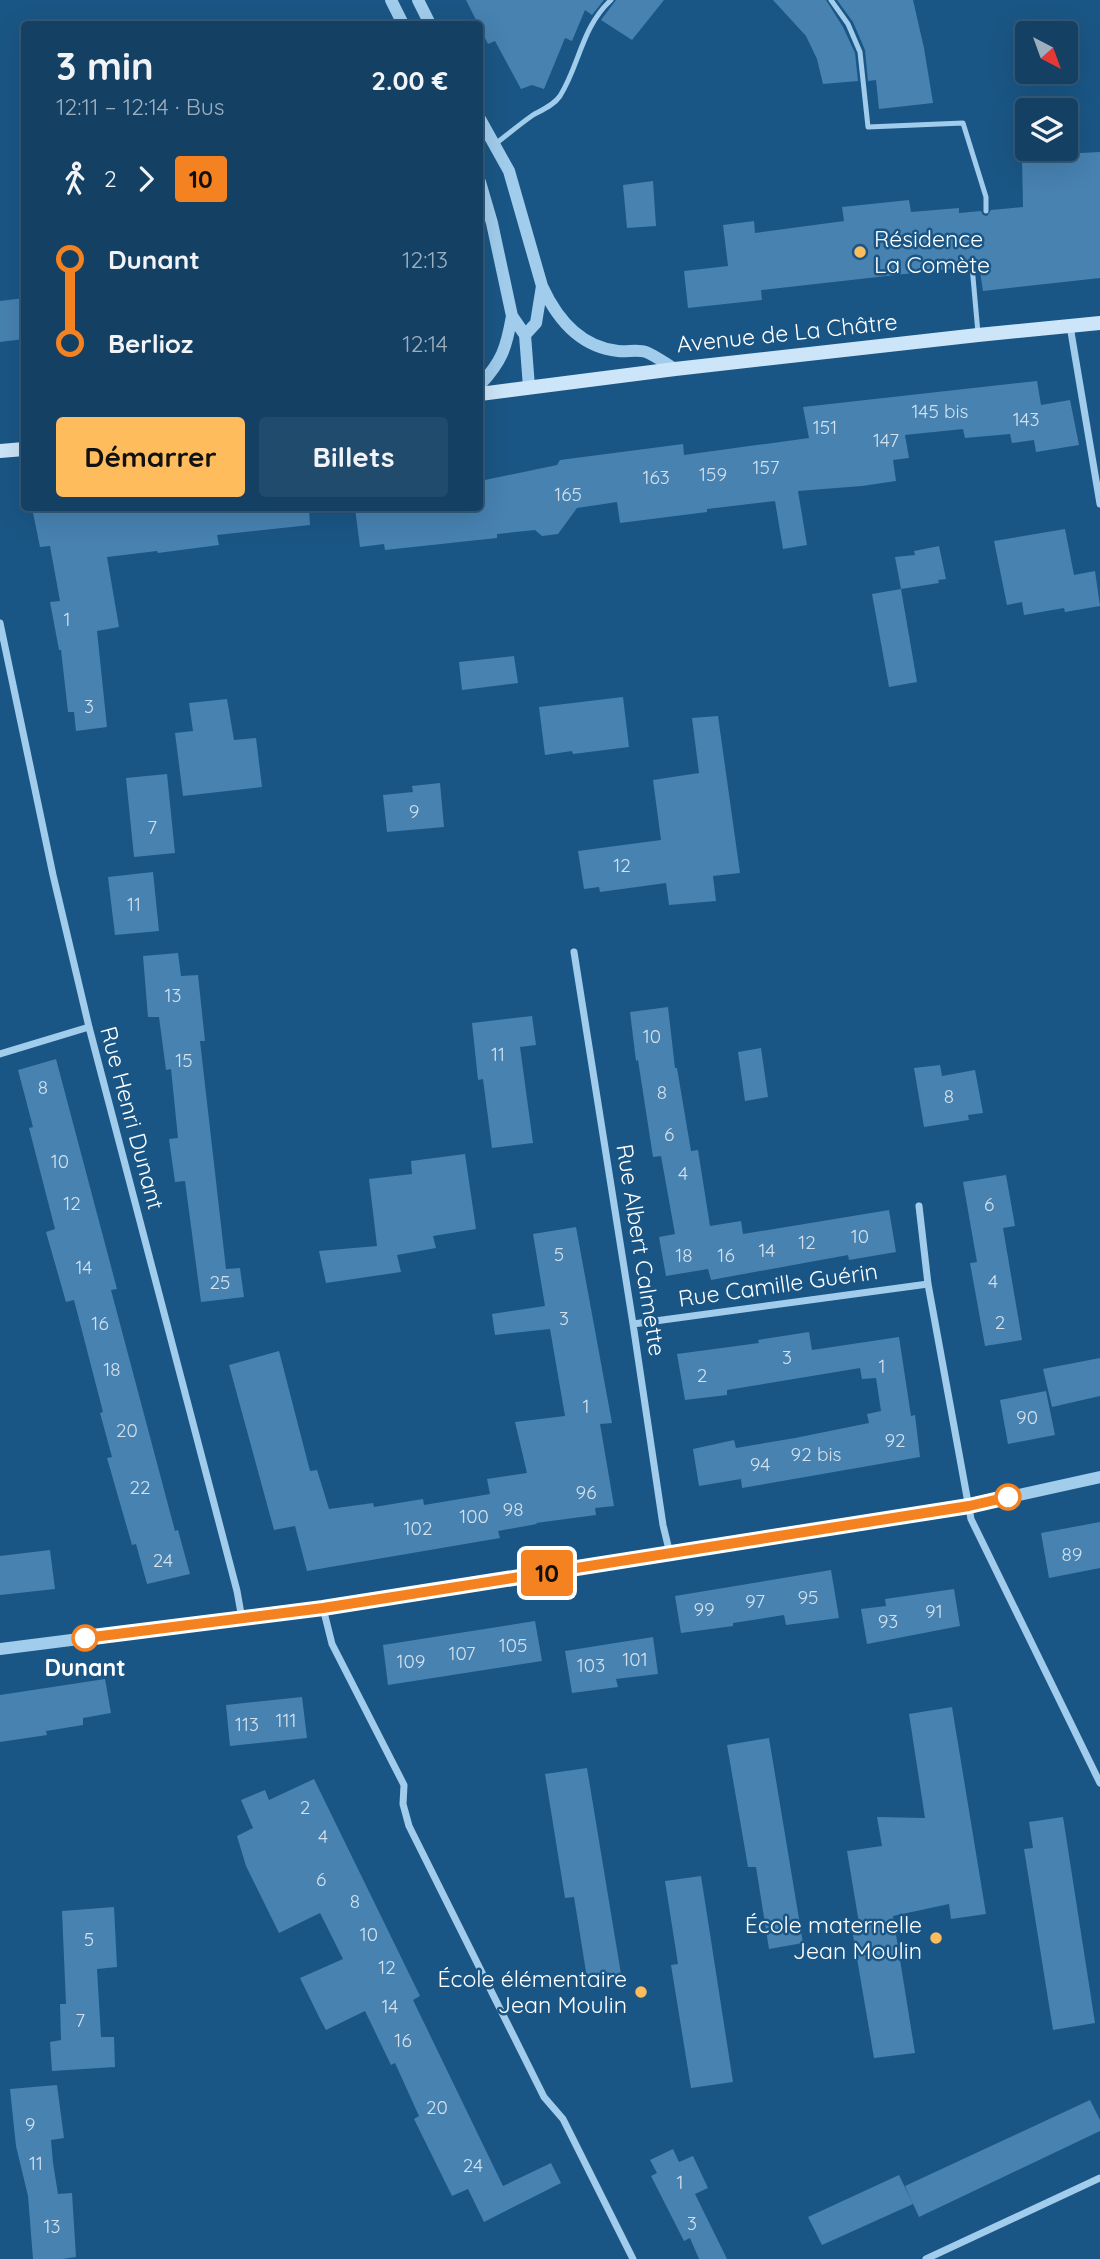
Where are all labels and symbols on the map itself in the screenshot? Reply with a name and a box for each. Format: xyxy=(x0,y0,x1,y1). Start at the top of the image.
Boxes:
north arrow xyxy=(1015,21,1078,84)
place label: Résidence La Comète xyxy=(874,224,990,279)
marker: Résidence La Comète xyxy=(852,244,868,260)
street label: Avenue de La Châtre xyxy=(675,306,899,359)
house number: 145 bis xyxy=(912,399,969,423)
house number: 143 xyxy=(1013,407,1039,431)
house number: 151 xyxy=(813,415,837,439)
house number: 147 xyxy=(873,428,899,452)
house number: 157 xyxy=(752,455,780,479)
house number: 159 xyxy=(699,462,727,486)
house number: 163 xyxy=(642,465,670,489)
house number: 165 xyxy=(554,482,582,506)
house number: 1 xyxy=(63,607,71,631)
house number: 3 xyxy=(84,694,94,718)
house number: 9 xyxy=(409,799,419,823)
house number: 7 xyxy=(147,815,157,839)
house number: 12 xyxy=(613,853,631,877)
house number: 11 xyxy=(127,892,141,916)
house number: 13 xyxy=(165,983,182,1007)
street label: Rue Henri Dunant xyxy=(94,1023,171,1213)
house number: 10 xyxy=(643,1024,661,1048)
house number: 11 xyxy=(491,1042,505,1066)
house number: 15 xyxy=(175,1048,193,1072)
house number: 8 xyxy=(38,1075,48,1099)
house number: 8 xyxy=(657,1080,667,1104)
house number: 8 xyxy=(944,1084,954,1108)
house number: 6 xyxy=(664,1122,674,1146)
street label: Rue Albert Calmette xyxy=(610,1142,673,1358)
house number: 10 xyxy=(51,1149,69,1173)
house number: 4 xyxy=(678,1161,688,1185)
house number: 12 xyxy=(63,1191,81,1215)
house number: 6 xyxy=(984,1192,994,1216)
house number: 10 xyxy=(851,1224,869,1248)
house number: 12 xyxy=(798,1230,816,1254)
house number: 14 xyxy=(759,1238,775,1262)
house number: 5 xyxy=(554,1242,564,1266)
house number: 18 xyxy=(675,1243,693,1267)
house number: 16 xyxy=(717,1243,735,1267)
house number: 14 xyxy=(76,1255,92,1279)
street label: Rue Camille Guérin xyxy=(676,1256,880,1313)
house number: 4 xyxy=(988,1269,998,1293)
house number: 25 xyxy=(210,1270,230,1294)
house number: 3 xyxy=(559,1306,569,1330)
house number: 2 xyxy=(995,1310,1005,1334)
house number: 16 xyxy=(91,1311,109,1335)
house number: 3 xyxy=(782,1345,792,1369)
house number: 1 xyxy=(878,1354,886,1378)
house number: 18 xyxy=(103,1357,121,1381)
house number: 2 xyxy=(697,1363,707,1387)
house number: 1 xyxy=(582,1394,590,1418)
house number: 90 xyxy=(1016,1405,1038,1429)
house number: 20 xyxy=(116,1418,138,1442)
house number: 92 xyxy=(884,1428,906,1452)
house number: 92 bis xyxy=(791,1442,841,1466)
house number: 94 xyxy=(750,1452,770,1476)
house number: 22 xyxy=(129,1475,151,1499)
house number: 96 xyxy=(576,1480,596,1504)
unlabelled marker xyxy=(995,1484,1021,1510)
house number: 98 xyxy=(503,1497,523,1521)
house number: 100 xyxy=(459,1504,489,1528)
house number: 102 xyxy=(404,1516,432,1540)
house number: 89 xyxy=(1062,1542,1082,1566)
house number: 24 xyxy=(153,1548,173,1572)
line badge: 10 xyxy=(516,1550,578,1596)
house number: 95 xyxy=(798,1585,818,1609)
house number: 97 xyxy=(745,1589,765,1613)
house number: 99 xyxy=(693,1597,715,1621)
house number: 91 xyxy=(925,1599,943,1623)
house number: 93 xyxy=(878,1609,898,1633)
marker: Dunant xyxy=(72,1625,98,1651)
house number: 105 xyxy=(499,1633,527,1657)
house number: 107 xyxy=(448,1641,476,1665)
house number: 101 xyxy=(622,1647,648,1671)
house number: 109 xyxy=(397,1649,425,1673)
place label: Dunant xyxy=(44,1653,126,1682)
house number: 103 xyxy=(577,1653,605,1677)
house number: 111 xyxy=(275,1708,297,1732)
house number: 113 xyxy=(235,1712,259,1736)
house number: 2 xyxy=(300,1795,310,1819)
house number: 4 xyxy=(318,1824,328,1848)
house number: 6 xyxy=(316,1867,326,1891)
house number: 8 xyxy=(350,1889,360,1913)
place label: École maternelle Jean Moulin xyxy=(745,1910,922,1965)
house number: 10 xyxy=(360,1922,378,1946)
house number: 5 xyxy=(84,1927,94,1951)
marker: École maternelle Jean Moulin xyxy=(928,1930,944,1946)
house number: 12 xyxy=(378,1955,396,1979)
place label: École élémentaire Jean Moulin xyxy=(437,1964,627,2019)
marker: École élémentaire Jean Moulin xyxy=(633,1984,649,2000)
house number: 14 xyxy=(382,1994,398,2018)
house number: 7 xyxy=(75,2008,85,2032)
house number: 16 xyxy=(394,2028,412,2052)
house number: 20 xyxy=(426,2095,448,2119)
house number: 9 xyxy=(25,2112,35,2136)
house number: 11 xyxy=(29,2151,43,2175)
house number: 24 xyxy=(463,2153,483,2177)
house number: 1 xyxy=(676,2170,684,2194)
house number: 3 xyxy=(687,2211,697,2235)
house number: 13 xyxy=(44,2214,61,2238)

